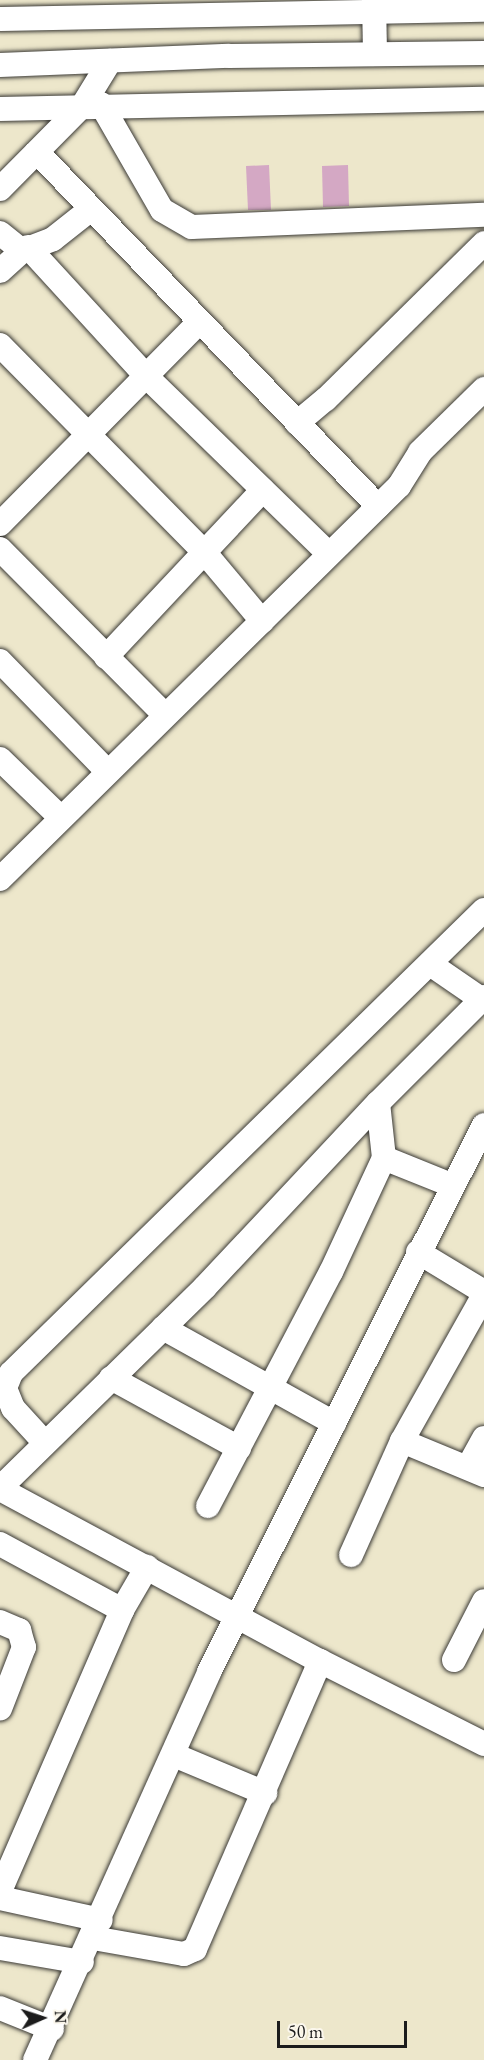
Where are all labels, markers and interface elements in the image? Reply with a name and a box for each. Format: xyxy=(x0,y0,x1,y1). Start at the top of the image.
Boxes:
north arrow xyxy=(12,1988,72,2048)
scale bar xyxy=(280,2009,410,2047)
text: N xyxy=(50,2010,71,2024)
text: 50 m xyxy=(288,2020,323,2043)

